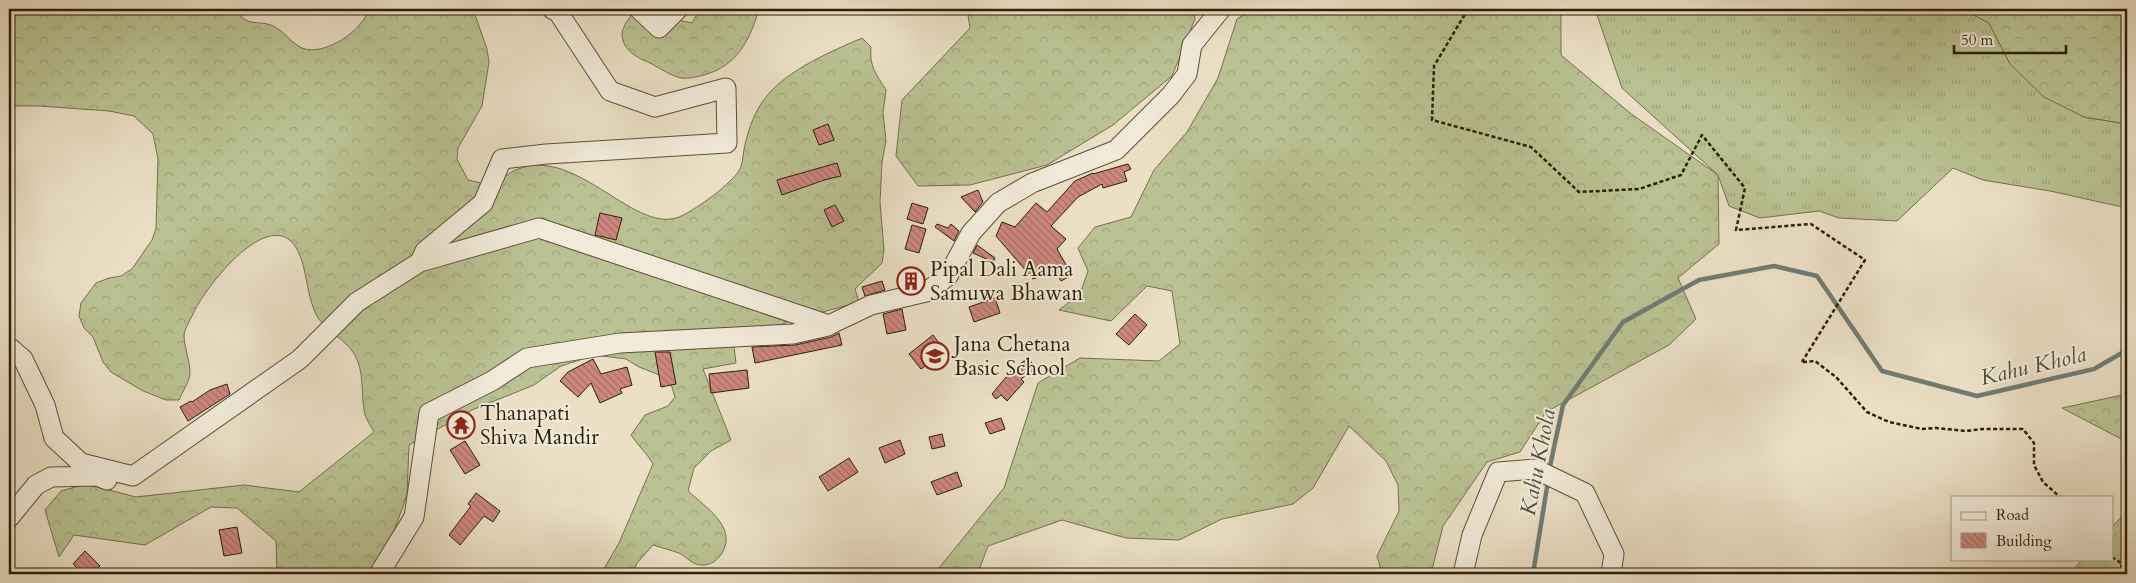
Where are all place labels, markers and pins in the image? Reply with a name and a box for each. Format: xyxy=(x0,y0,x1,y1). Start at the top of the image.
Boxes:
place label: Pipal Dali Aama Samuwa Bhawan xyxy=(930,255,1083,308)
building icon: Pipal Dali Aama Samuwa Bhawan xyxy=(896,266,926,296)
place label: Jana Chetana Basic School xyxy=(951,330,1071,383)
school or university icon: Jana Chetana Basic School xyxy=(920,341,950,371)
place label: Thanapati Shiva Mandir xyxy=(480,399,599,452)
temple icon: Thanapati Shiva Mandir xyxy=(446,410,476,440)

